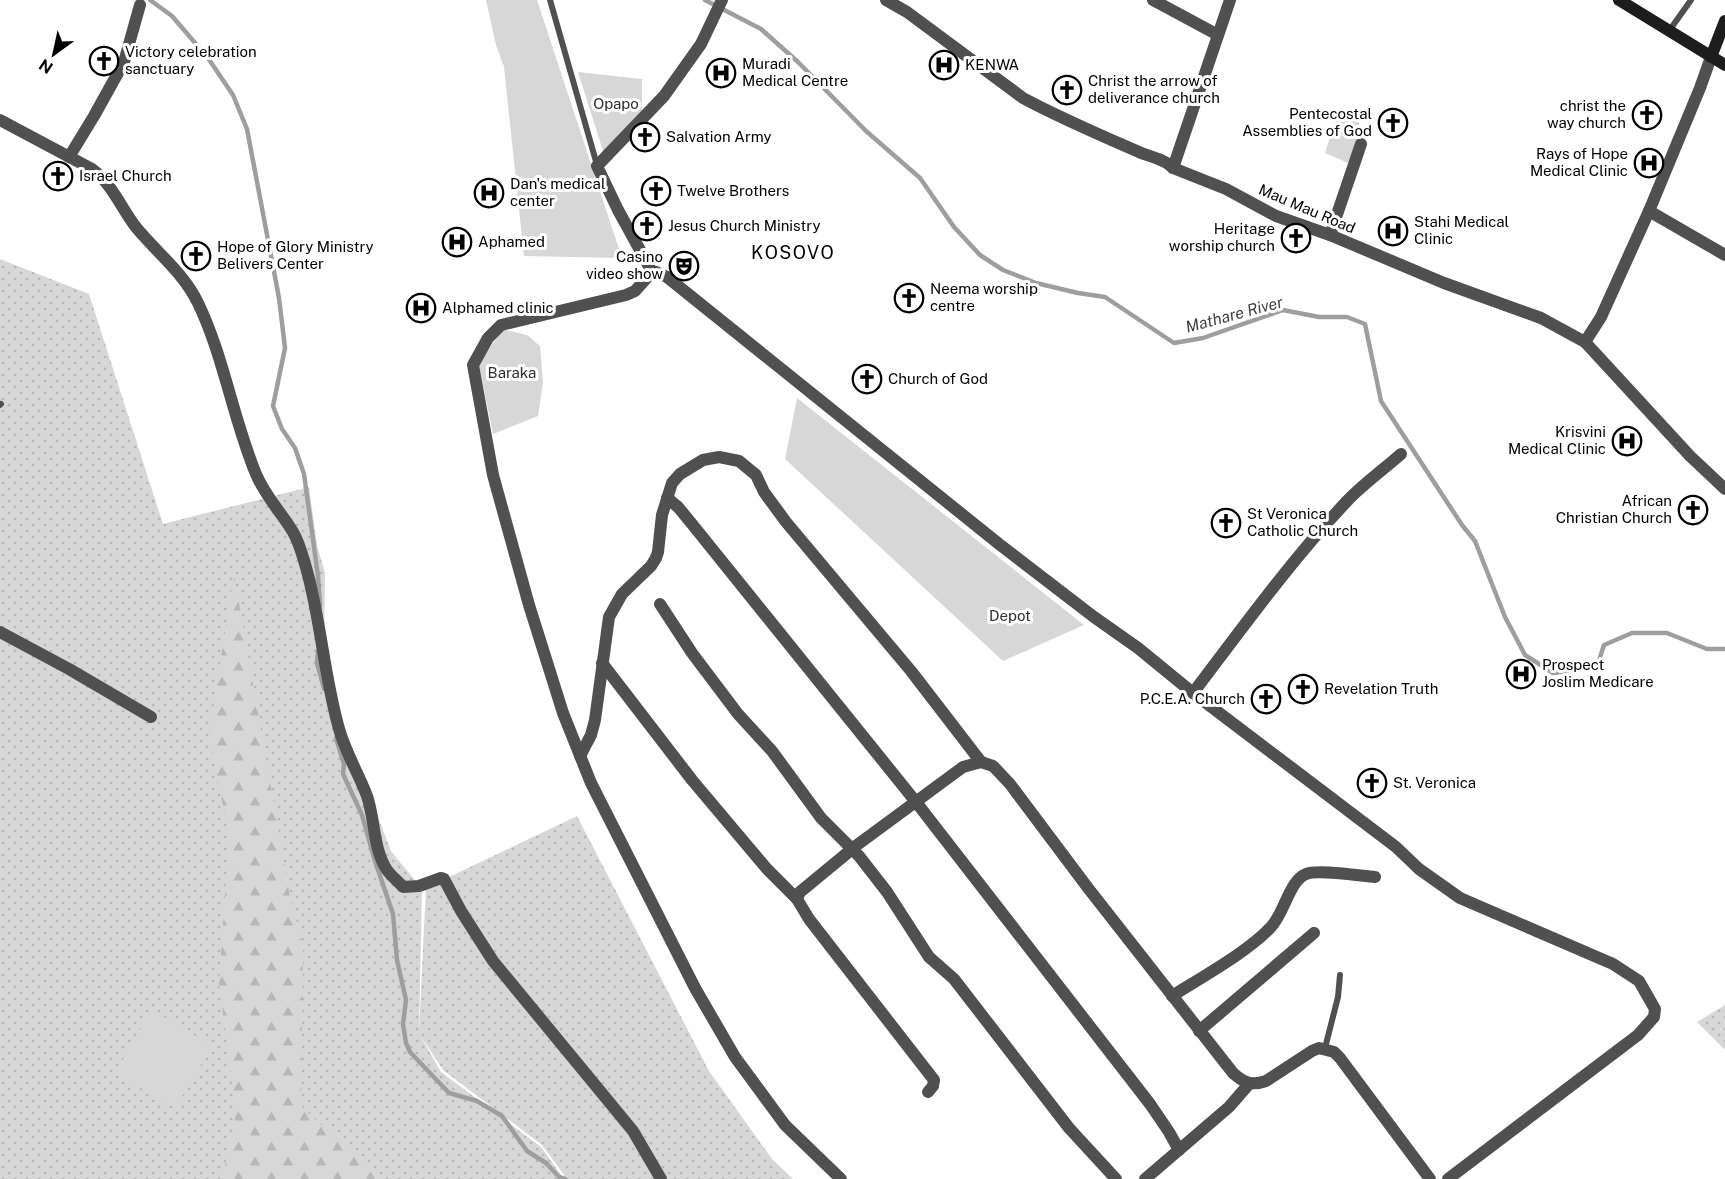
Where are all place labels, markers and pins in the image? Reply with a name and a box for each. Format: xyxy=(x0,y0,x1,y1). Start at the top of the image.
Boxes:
place label: Victory celebration sanctuary xyxy=(125,43,257,77)
church icon: Victory celebration sanctuary xyxy=(88,45,120,77)
hospital icon: KENWA xyxy=(928,49,960,81)
place label: Muradi Medical Centre xyxy=(742,55,848,89)
place label: KENWA xyxy=(965,56,1020,73)
hospital icon: Muradi Medical Centre xyxy=(705,57,737,89)
place label: Christ the arrow of deliverance church xyxy=(1088,72,1220,106)
church icon: Christ the arrow of deliverance church xyxy=(1051,74,1083,106)
place label: christ the way church xyxy=(1547,97,1626,131)
church icon: christ the way church xyxy=(1631,99,1663,131)
place label: Pentecostal Assemblies of God xyxy=(1242,105,1372,139)
church icon: Pentecostal Assemblies of God xyxy=(1377,107,1409,139)
church icon: Salvation Army xyxy=(629,121,661,153)
place label: Salvation Army xyxy=(666,128,772,145)
place label: Rays of Hope Medical Clinic xyxy=(1530,145,1628,179)
hospital icon: Rays of Hope Medical Clinic xyxy=(1633,147,1665,179)
church icon: Israel Church xyxy=(42,160,74,192)
place label: Israel Church xyxy=(79,167,172,184)
place label: Dan's medical center xyxy=(510,175,605,209)
church icon: Twelve Brothers xyxy=(640,175,672,207)
hospital icon: Dan's medical center xyxy=(473,177,505,209)
place label: Twelve Brothers xyxy=(677,182,789,199)
church icon: Jesus Church Ministry xyxy=(631,210,663,242)
place label: Stahi Medical Clinic xyxy=(1414,213,1509,247)
hospital icon: Stahi Medical Clinic xyxy=(1377,215,1409,247)
place label: Jesus Church Ministry xyxy=(668,217,820,234)
place label: Heritage worship church xyxy=(1169,220,1275,254)
church icon: Heritage worship church xyxy=(1280,222,1312,254)
hospital icon: Aphamed xyxy=(441,226,473,258)
place label: Aphamed xyxy=(478,233,545,250)
place label: Hope of Glory Ministry Belivers Center xyxy=(217,238,374,272)
church icon: Hope of Glory Ministry Belivers Center xyxy=(180,240,212,272)
place label: Casino video show xyxy=(586,248,663,282)
theatre icon: Casino video show xyxy=(668,250,700,282)
place label: Neema worship centre xyxy=(930,280,1038,314)
church icon: Neema worship centre xyxy=(893,282,925,314)
hospital icon: Alphamed clinic xyxy=(405,292,437,324)
place label: Alphamed clinic xyxy=(442,299,554,316)
church icon: Church of God xyxy=(851,363,883,395)
place label: Church of God xyxy=(888,370,988,387)
place label: Krisvini Medical Clinic xyxy=(1508,423,1606,457)
hospital icon: Krisvini Medical Clinic xyxy=(1611,425,1643,457)
place label: African Christian Church xyxy=(1556,492,1672,526)
church icon: African Christian Church xyxy=(1677,494,1709,526)
place label: St Veronica Catholic Church xyxy=(1247,505,1358,539)
church icon: St Veronica Catholic Church xyxy=(1210,507,1242,539)
place label: Prospect Joslim Medicare xyxy=(1542,656,1654,690)
hospital icon: Prospect Joslim Medicare xyxy=(1505,658,1537,690)
church icon: Revelation Truth xyxy=(1287,673,1319,705)
place label: Revelation Truth xyxy=(1324,680,1438,697)
church icon: P.C.E.A. Church xyxy=(1250,683,1282,715)
place label: P.C.E.A. Church xyxy=(1140,690,1245,707)
church icon: St. Veronica xyxy=(1356,767,1388,799)
place label: St. Veronica xyxy=(1393,774,1476,791)

